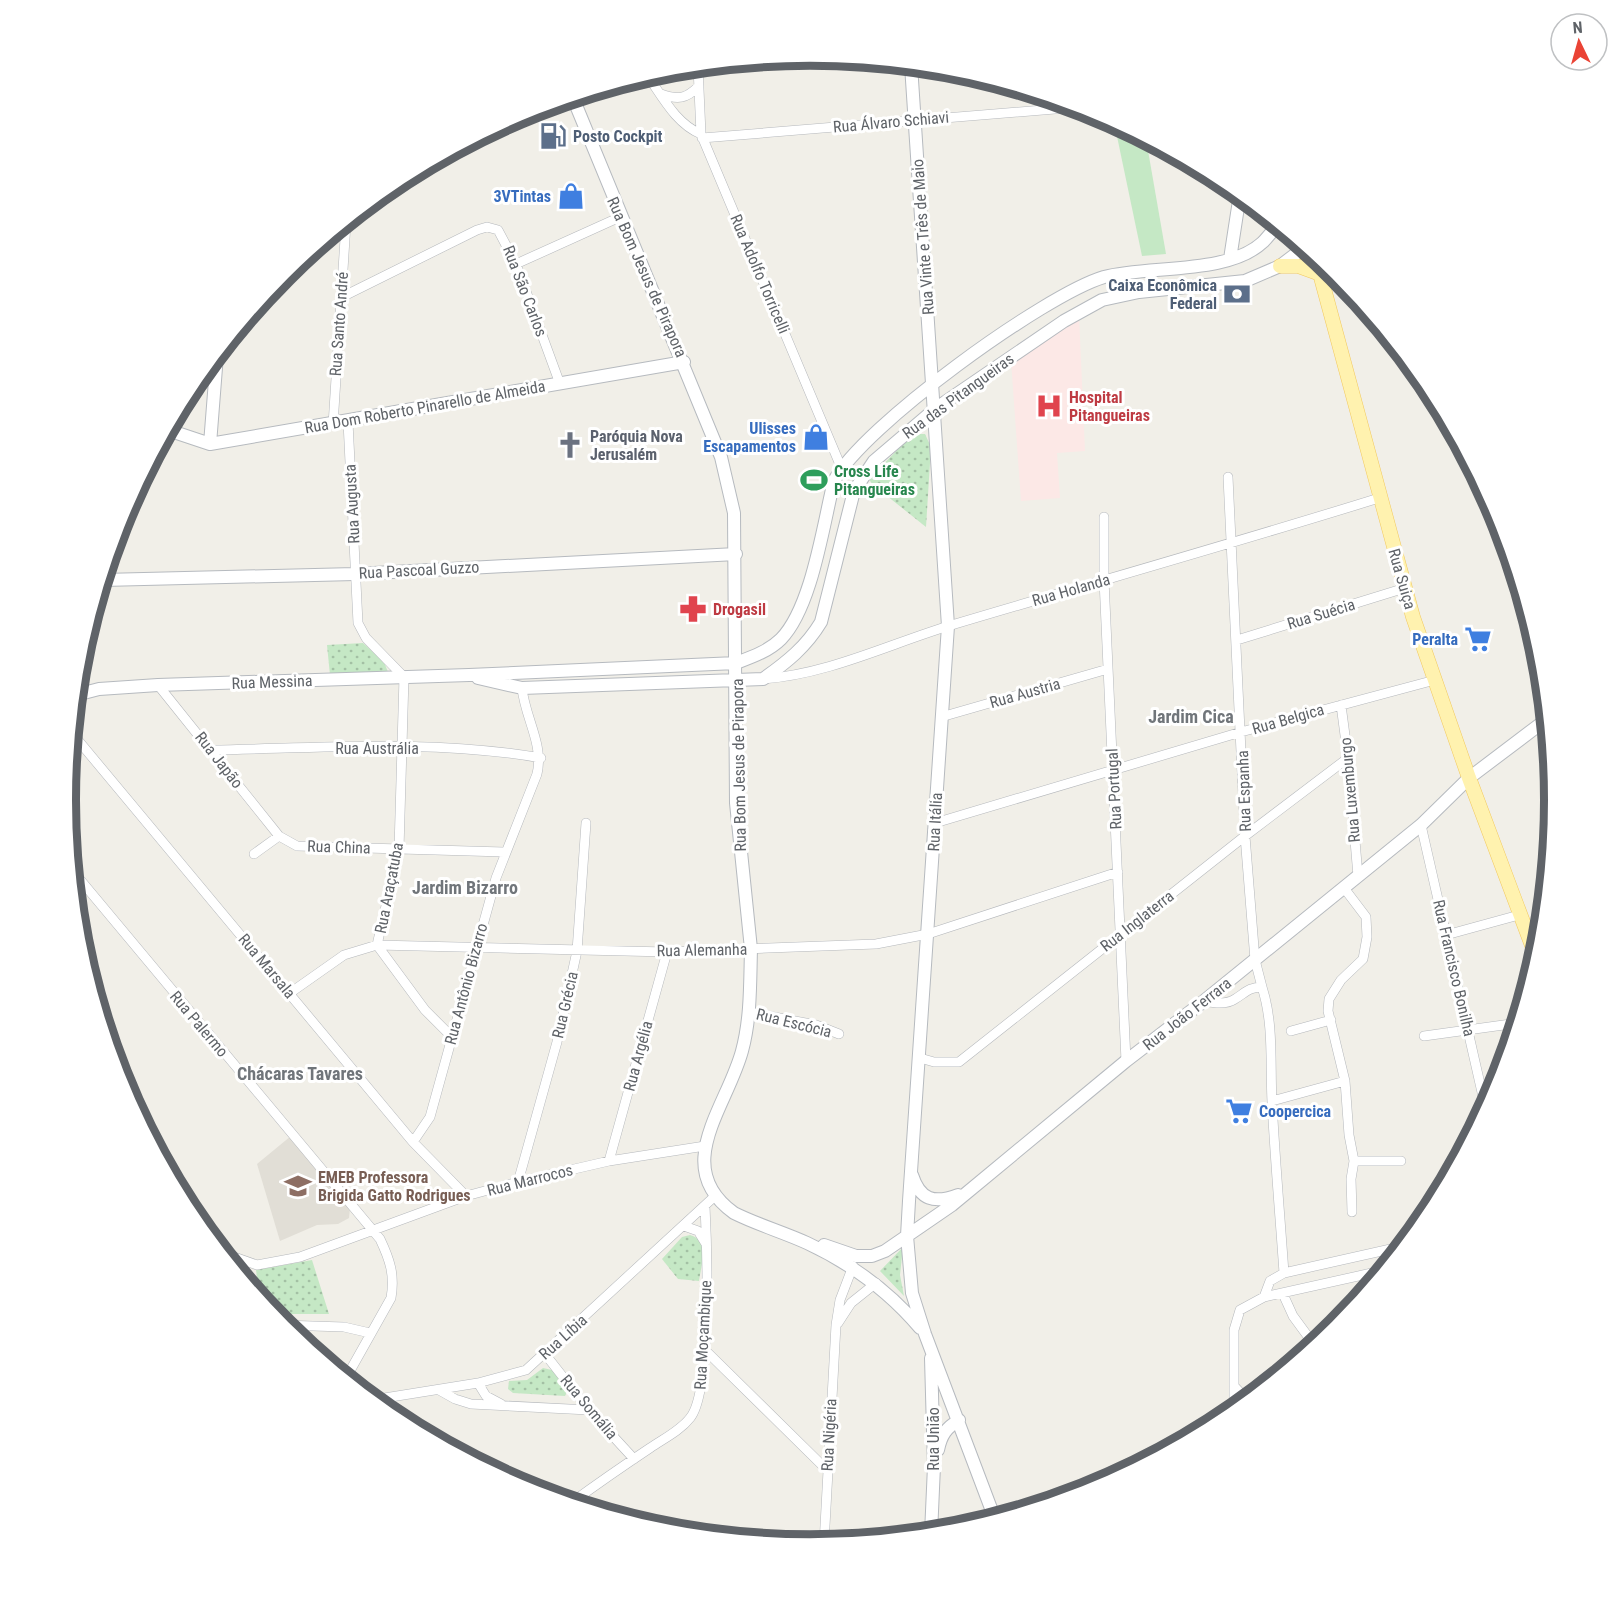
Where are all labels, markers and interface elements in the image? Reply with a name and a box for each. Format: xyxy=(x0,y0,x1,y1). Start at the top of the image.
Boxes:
north arrow xyxy=(1549,12,1609,72)
text: N xyxy=(1572,18,1583,37)
street label: Rua Álvaro Schiavi xyxy=(832,107,950,137)
fuel station icon: Posto Cockpit xyxy=(538,121,568,151)
place label: Posto Cockpit xyxy=(573,127,663,146)
street label: Rua Vinte e Três de Maio xyxy=(908,158,938,316)
shop icon: 3VTintas xyxy=(556,181,586,211)
place label: 3VTintas xyxy=(493,187,551,206)
street label: Rua Bom Jesus de Pirapora xyxy=(603,194,691,360)
street label: Rua Adolfo Torricelli xyxy=(726,211,794,337)
street label: Rua São Carlos xyxy=(499,243,551,339)
street label: Rua Santo André xyxy=(326,271,352,377)
place label: Caixa Econômica Federal xyxy=(1108,276,1217,313)
bank icon: Caixa Econômica Federal xyxy=(1222,279,1252,309)
street label: Rua das Pitangueiras xyxy=(899,349,1017,443)
street label: Rua Dom Roberto Pinarello de Almeida xyxy=(303,376,547,438)
place label: Hospital Pitangueiras xyxy=(1069,388,1150,425)
hospital icon: Hospital Pitangueiras xyxy=(1034,391,1064,421)
place label: Ulisses Escapamentos xyxy=(703,419,796,456)
shop icon: Ulisses Escapamentos xyxy=(801,422,831,452)
place label: Paróquia Nova Jerusalém xyxy=(590,427,683,464)
church icon: Paróquia Nova Jerusalém xyxy=(555,430,585,460)
place label: Cross Life Pitangueiras xyxy=(834,462,915,499)
street label: Rua Augusta xyxy=(340,464,364,544)
sports icon: Cross Life Pitangueiras xyxy=(799,465,829,495)
street label: Rua Suiça xyxy=(1384,546,1420,612)
street label: Rua Pascoal Guzzo xyxy=(358,557,480,583)
street label: Rua Holanda xyxy=(1030,570,1112,610)
pharmacy icon: Drogasil xyxy=(678,594,708,624)
street label: Rua Suécia xyxy=(1285,595,1357,633)
place label: Drogasil xyxy=(713,600,766,619)
supermarket icon: Peralta xyxy=(1463,624,1493,654)
place label: Peralta xyxy=(1412,630,1458,649)
street label: Rua Messina xyxy=(231,671,313,693)
street label: Rua Austria xyxy=(987,674,1063,712)
street label: Rua Bom Jesus de Pirapora xyxy=(728,678,750,852)
street label: Rua Belgica xyxy=(1250,700,1326,738)
district label: Jardim Cica xyxy=(1148,706,1234,727)
street label: Rua Japão xyxy=(191,728,247,792)
street label: Rua Luxemburgo xyxy=(1336,737,1364,843)
street label: Rua Austrália xyxy=(335,739,419,758)
street label: Rua Portugal xyxy=(1102,748,1126,830)
street label: Rua Espanha xyxy=(1233,750,1255,832)
street label: Rua Itália xyxy=(924,792,946,852)
street label: Rua China xyxy=(307,836,371,858)
street label: Rua Araçatuba xyxy=(371,841,407,935)
district label: Jardim Bizarro xyxy=(412,877,518,898)
street label: Rua Inglaterra xyxy=(1097,886,1177,956)
street label: Rua Francisco Bonilha xyxy=(1429,898,1479,1038)
street label: Rua Antônio Bizarro xyxy=(441,921,491,1047)
street label: Rua Marsala xyxy=(234,930,300,1002)
street label: Rua Alemanha xyxy=(656,940,748,960)
street label: Rua Grécia xyxy=(548,970,582,1040)
street label: Rua João Ferrara xyxy=(1139,974,1235,1054)
street label: Rua Palermo xyxy=(166,987,232,1061)
street label: Rua Escócia xyxy=(754,1004,834,1042)
street label: Rua Argélia xyxy=(620,1019,656,1093)
district label: Chácaras Tavares xyxy=(237,1063,363,1084)
supermarket icon: Coopercica xyxy=(1224,1096,1254,1126)
place label: Coopercica xyxy=(1259,1102,1332,1121)
street label: Rua Marrocos xyxy=(485,1160,575,1200)
place label: EMEB Professora Brigida Gatto Rodrigues xyxy=(318,1168,471,1205)
school or university icon: EMEB Professora Brigida Gatto Rodrigues xyxy=(283,1171,313,1201)
street label: Rua Moçambique xyxy=(691,1280,715,1390)
street label: Rua Líbia xyxy=(535,1310,591,1364)
street label: Rua Somália xyxy=(556,1371,622,1443)
street label: Rua Nigéria xyxy=(818,1398,840,1472)
street label: Rua União xyxy=(924,1407,943,1471)

